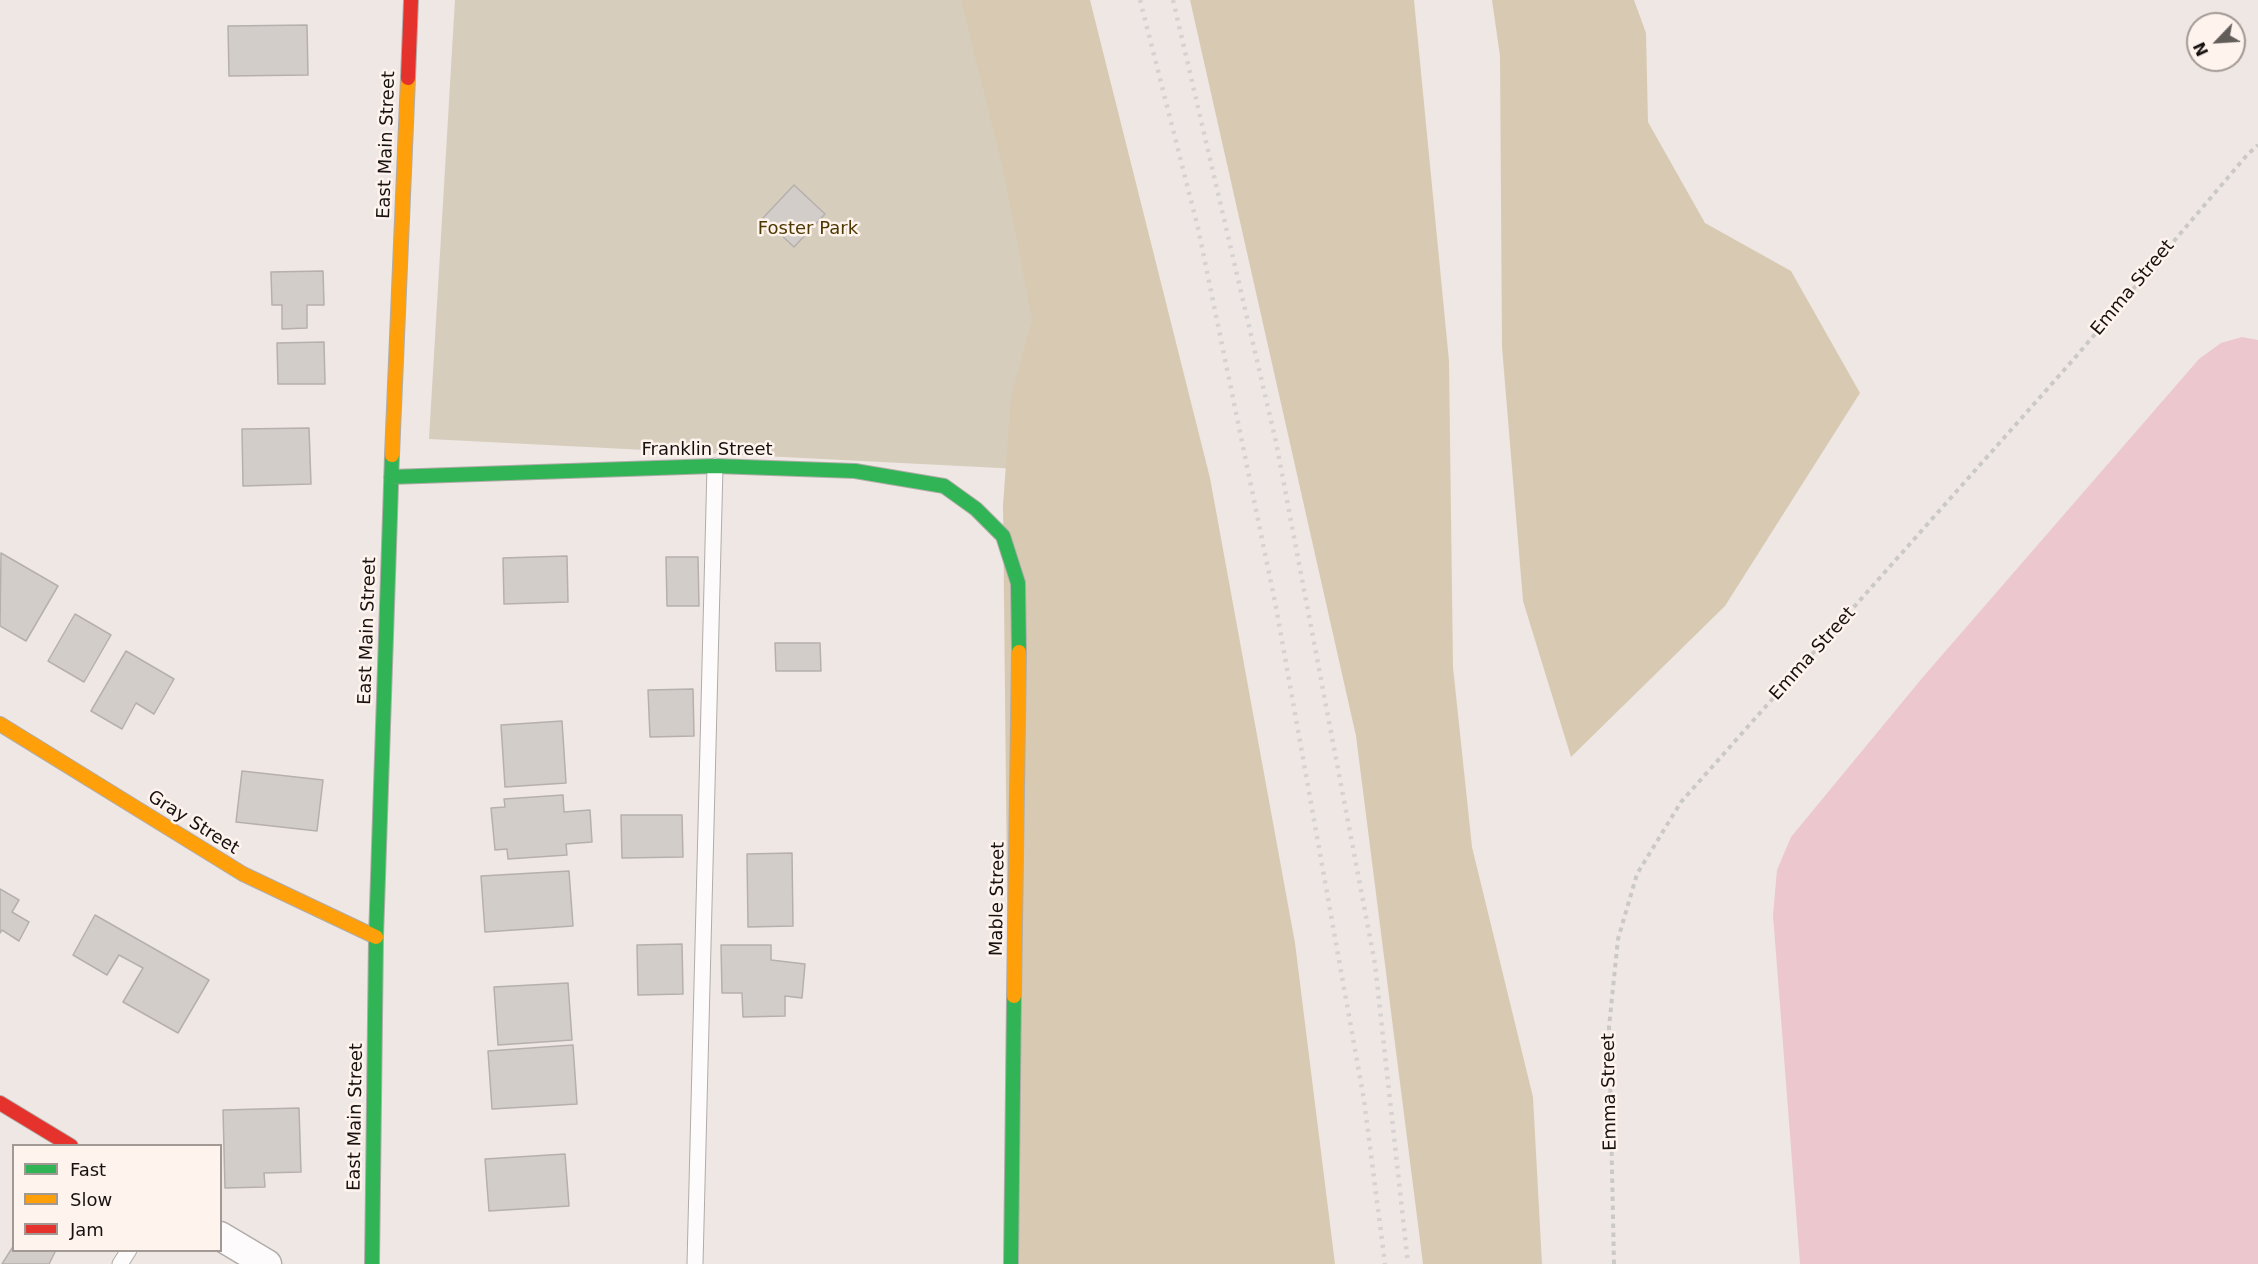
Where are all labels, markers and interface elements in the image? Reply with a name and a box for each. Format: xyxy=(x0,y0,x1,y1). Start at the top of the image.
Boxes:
north arrow xyxy=(2186,12,2246,72)
text: N xyxy=(2190,39,2212,59)
street label: East Main Street xyxy=(374,71,400,219)
park label: Foster Park xyxy=(758,218,858,240)
street label: Emma Street xyxy=(2087,236,2179,340)
street label: Franklin Street xyxy=(641,439,773,461)
street label: East Main Street xyxy=(355,557,381,705)
street label: Emma Street xyxy=(1766,603,1860,705)
street label: Gray Street xyxy=(143,786,243,860)
street label: Mable Street xyxy=(986,842,1010,956)
street label: Emma Street xyxy=(1598,1033,1622,1151)
street label: East Main Street xyxy=(344,1043,368,1191)
legend xyxy=(12,1144,222,1252)
text: Fast xyxy=(70,1159,106,1180)
text: Slow xyxy=(70,1189,112,1210)
text: Jam xyxy=(70,1219,104,1240)

